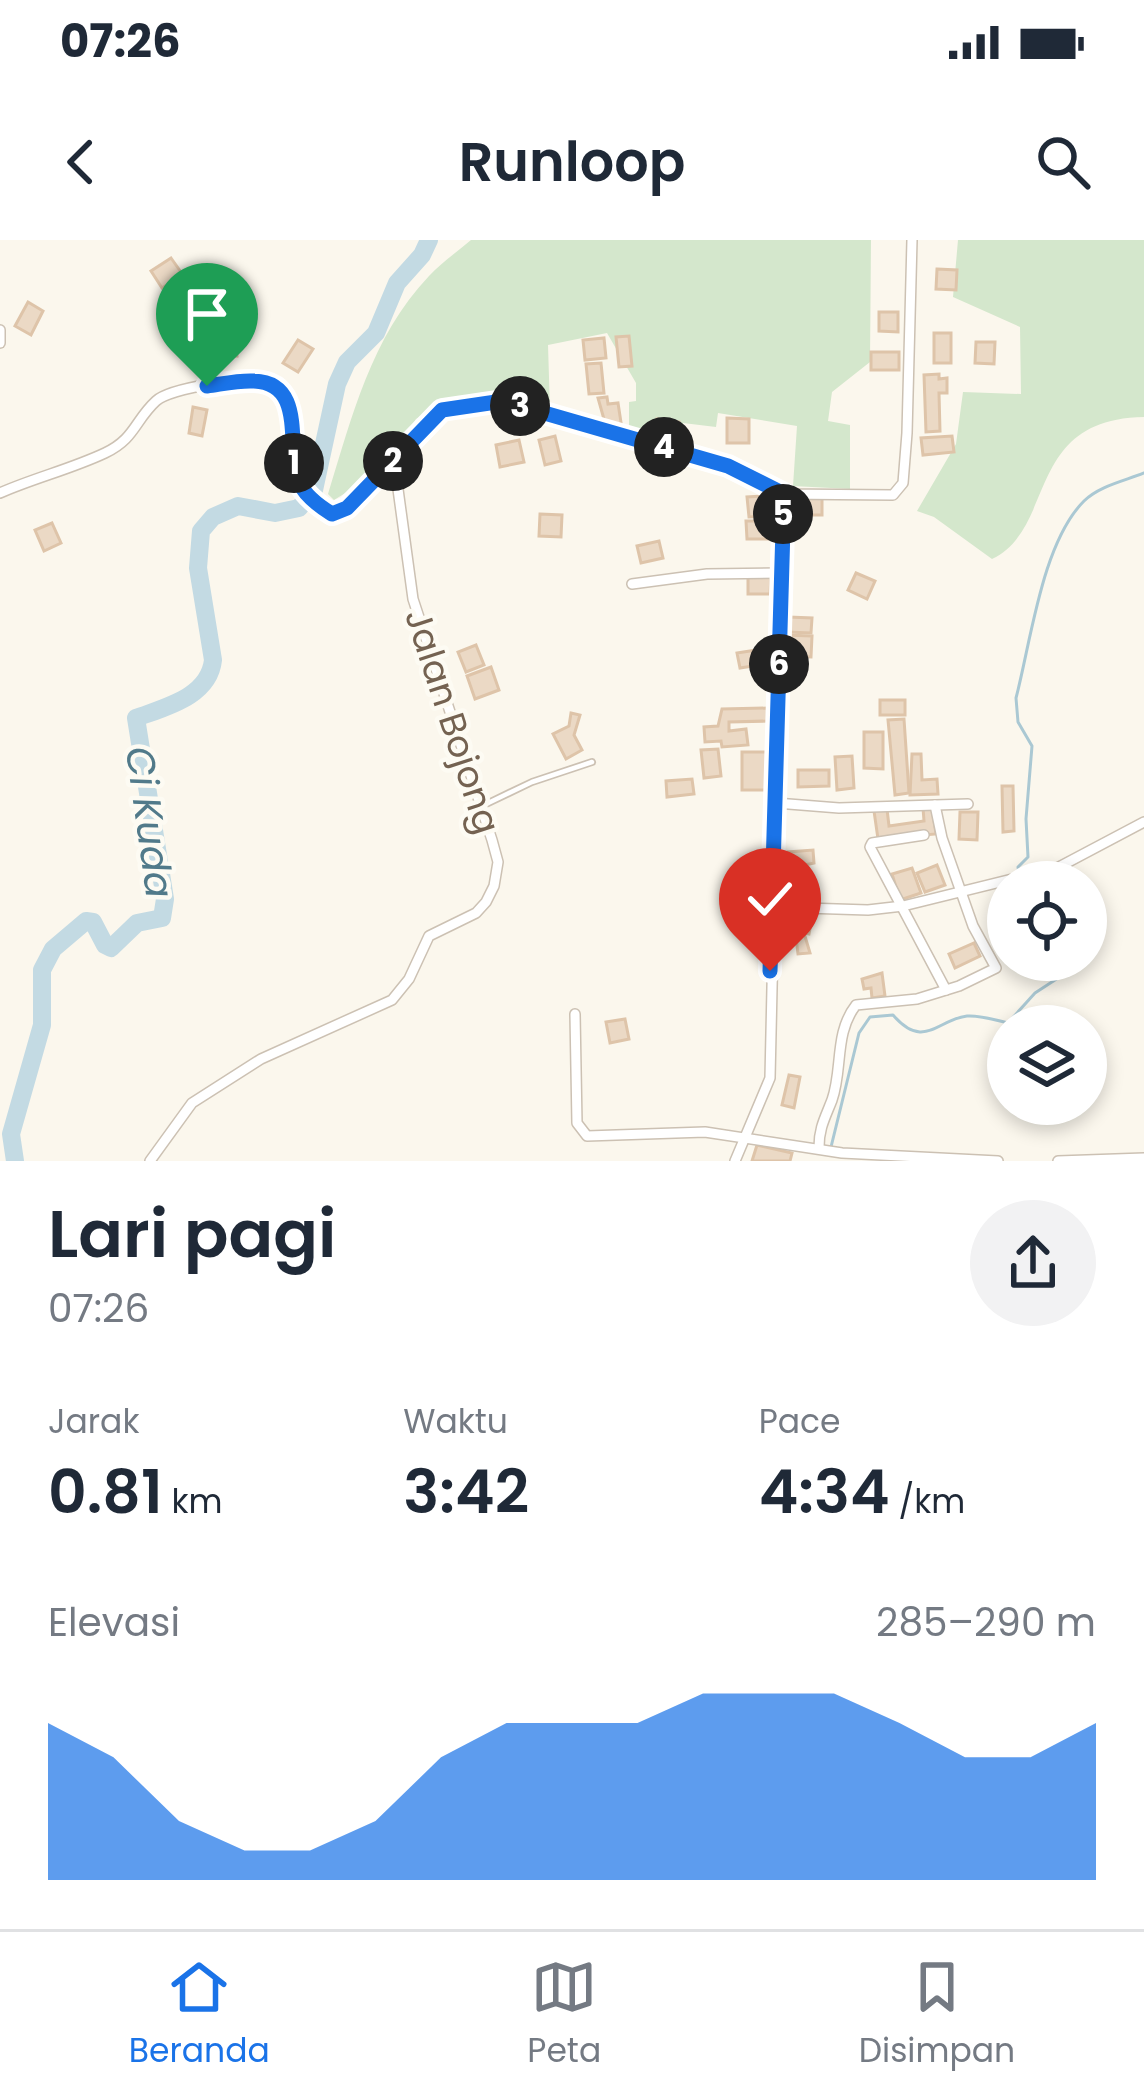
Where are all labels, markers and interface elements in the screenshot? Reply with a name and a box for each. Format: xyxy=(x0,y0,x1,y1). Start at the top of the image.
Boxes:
text: 07:26 xyxy=(60,10,181,73)
text: Runloop xyxy=(459,124,685,200)
icon: back xyxy=(48,129,114,195)
icon: search xyxy=(1030,129,1096,195)
pin xyxy=(156,263,258,386)
icon: arrive xyxy=(174,281,240,347)
pin: 3 xyxy=(490,376,550,436)
text: 3 xyxy=(510,382,530,429)
pin: 4 xyxy=(634,417,694,477)
text: 4 xyxy=(653,423,675,470)
pin: 2 xyxy=(363,431,423,491)
pin: 1 xyxy=(264,433,324,493)
text: 2 xyxy=(384,437,402,484)
text: 1 xyxy=(288,439,300,486)
pin: 5 xyxy=(753,484,813,544)
text: 5 xyxy=(772,490,794,537)
street label: Jalan Bojong xyxy=(392,602,513,840)
pin: 6 xyxy=(749,634,809,694)
text: 6 xyxy=(768,640,790,687)
water label: Ci Kuda xyxy=(112,743,187,901)
pin xyxy=(719,848,821,971)
map controls xyxy=(987,861,1107,1125)
button: locate xyxy=(987,861,1107,981)
icon: check xyxy=(737,866,803,932)
button: layers xyxy=(987,1005,1107,1125)
text: Lari pagi xyxy=(48,1188,336,1280)
button: share xyxy=(970,1200,1096,1326)
text: 07:26 xyxy=(48,1281,149,1336)
text: Jarak xyxy=(48,1398,139,1445)
text: Waktu xyxy=(403,1398,508,1445)
text: Pace xyxy=(759,1398,841,1445)
text: 0.81 xyxy=(48,1450,163,1534)
text: 3:42 xyxy=(403,1450,529,1534)
text: 4:34 xyxy=(759,1450,890,1534)
text: km xyxy=(163,1478,222,1525)
text: /km xyxy=(890,1478,965,1525)
text: Elevasi xyxy=(48,1595,180,1650)
text: 285–290 m xyxy=(876,1595,1096,1650)
tab: Beranda xyxy=(129,1954,270,2076)
tab: Peta xyxy=(527,1954,601,2076)
tab: Disimpan xyxy=(859,1954,1015,2076)

